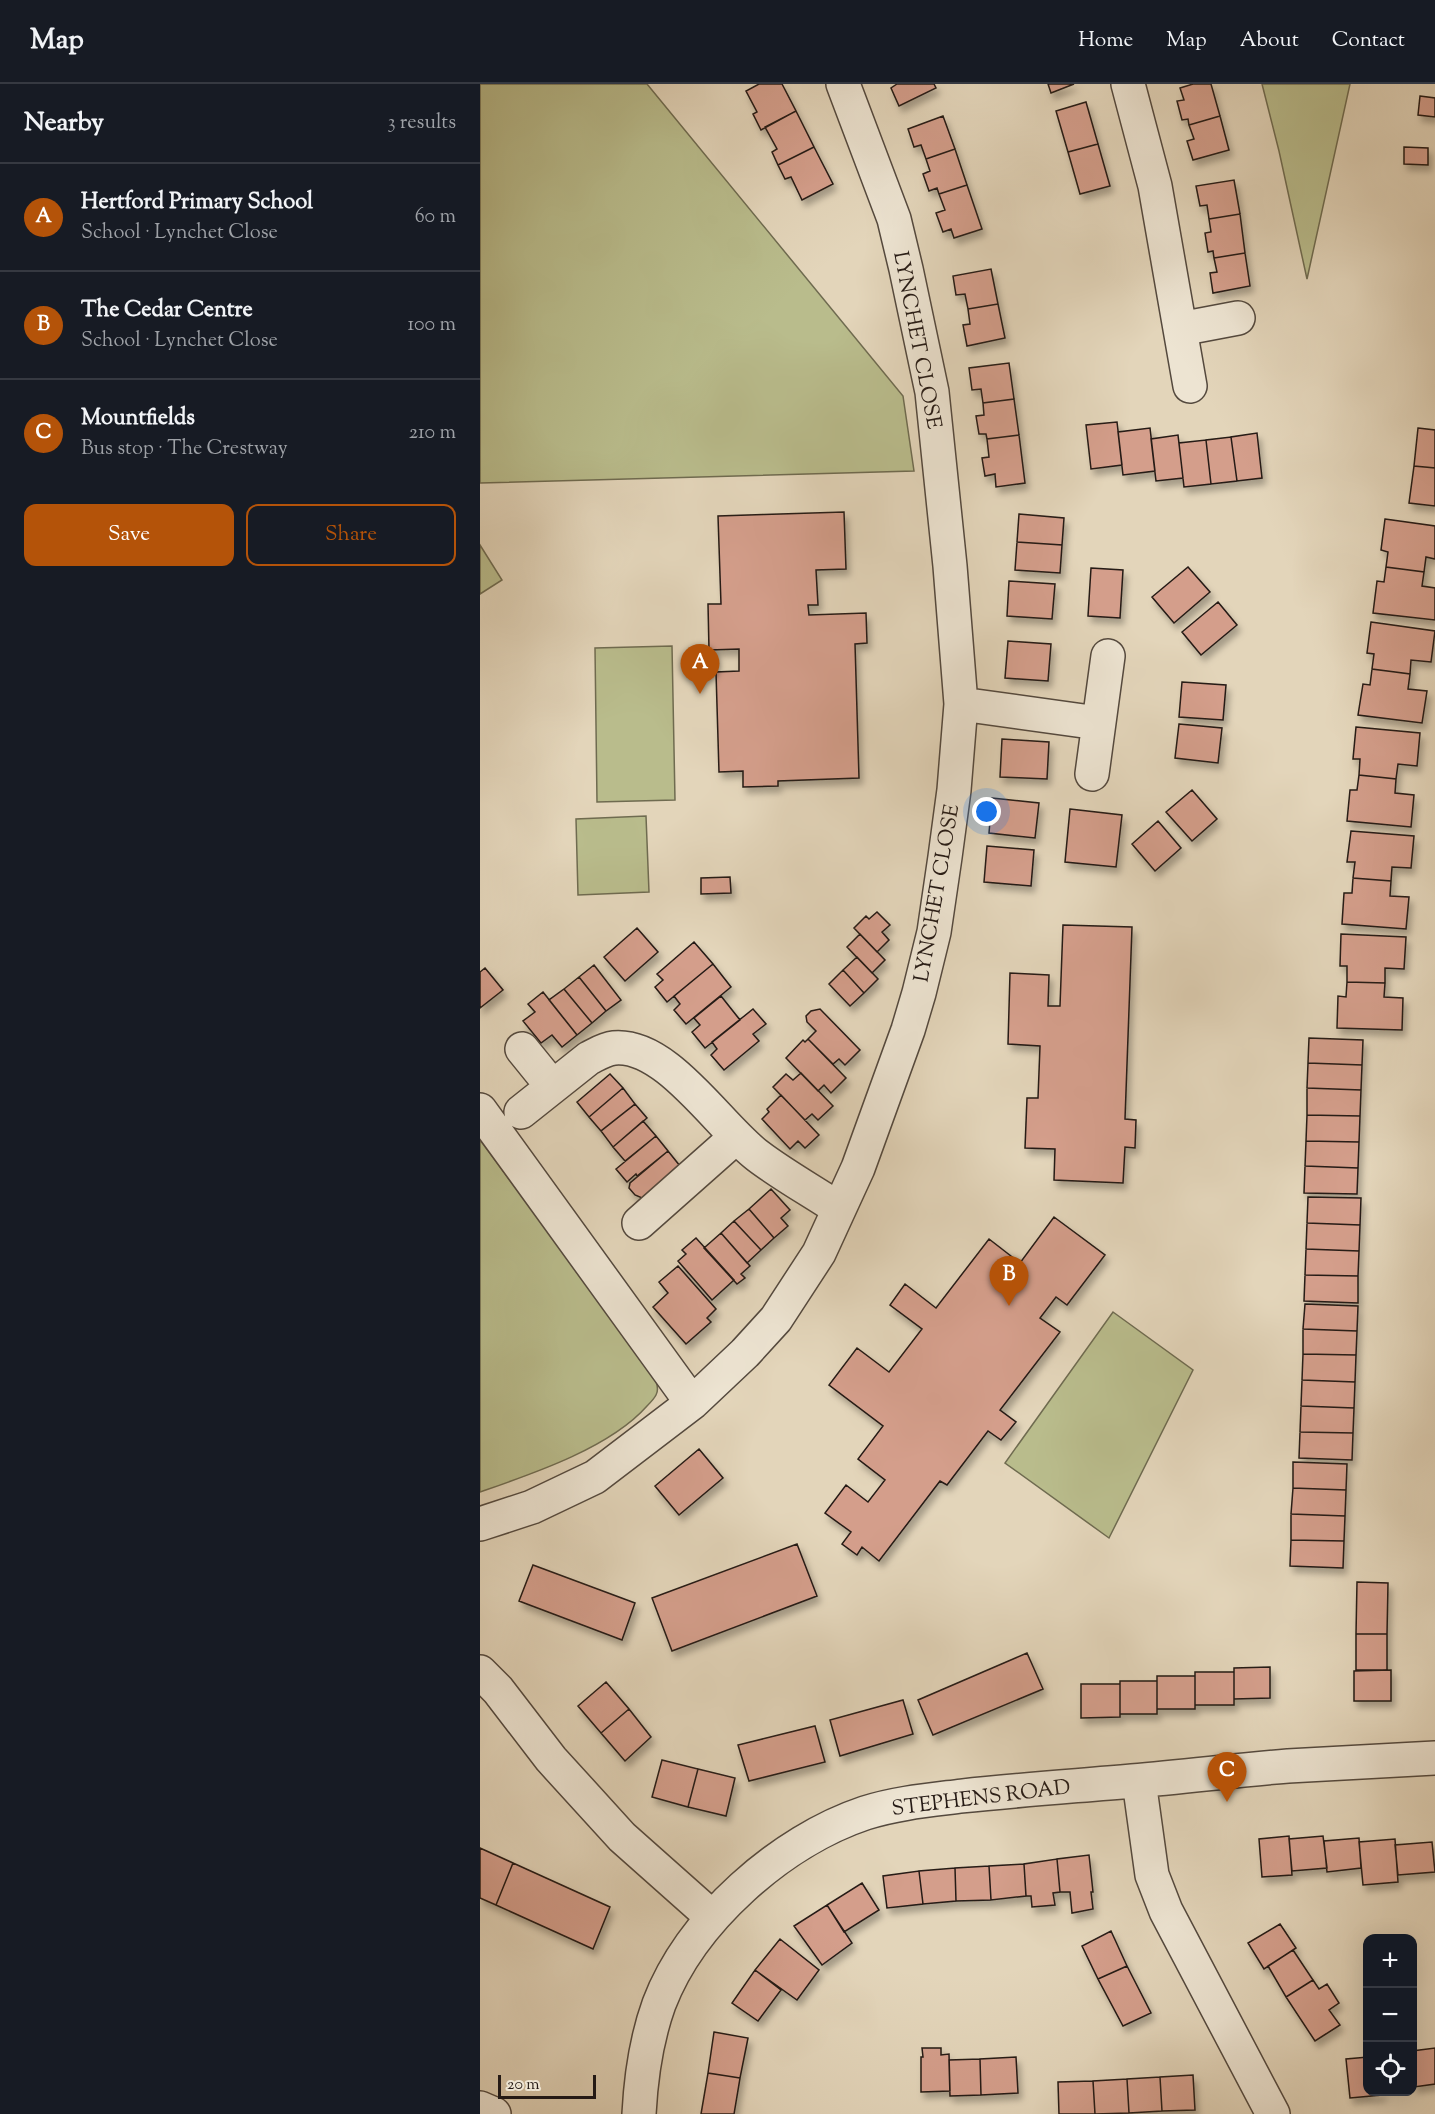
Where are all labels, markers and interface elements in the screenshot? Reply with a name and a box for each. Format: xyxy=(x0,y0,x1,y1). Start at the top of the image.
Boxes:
text: Map xyxy=(30,21,84,61)
text: Home xyxy=(1078,26,1133,56)
text: Map xyxy=(1166,26,1207,56)
text: About xyxy=(1240,26,1299,56)
text: Contact xyxy=(1332,26,1405,56)
text: Nearby xyxy=(24,105,104,142)
text: 3 results xyxy=(387,109,456,138)
text: Hertford Primary School xyxy=(81,187,313,219)
text: A xyxy=(35,203,52,232)
text: 60 m xyxy=(415,203,456,232)
text: School · Lynchet Close xyxy=(81,219,278,248)
street label: LYNCHET CLOSE xyxy=(884,249,948,432)
text: The Cedar Centre xyxy=(81,295,253,327)
text: B xyxy=(37,311,50,340)
text: 100 m xyxy=(407,311,456,340)
text: School · Lynchet Close xyxy=(81,327,278,356)
text: Mountfields xyxy=(81,403,195,435)
text: C xyxy=(35,419,52,448)
text: 210 m xyxy=(409,419,456,448)
text: Bus stop · The Crestway xyxy=(81,435,288,464)
button: Save xyxy=(24,504,234,566)
button: Share xyxy=(246,504,456,566)
pin: A xyxy=(680,644,720,694)
your location xyxy=(972,797,1001,826)
street label: LYNCHET CLOSE xyxy=(908,802,968,985)
pin: B xyxy=(990,1256,1028,1306)
pin: C xyxy=(1208,1752,1246,1802)
street label: STEPHENS ROAD xyxy=(890,1773,1072,1825)
map controls xyxy=(1363,1934,1417,2096)
button: + xyxy=(1363,1934,1417,1988)
button: − xyxy=(1363,1988,1417,2042)
button: locate xyxy=(1363,2042,1417,2096)
scale bar xyxy=(498,2072,596,2100)
text: 20 m xyxy=(507,2074,540,2097)

